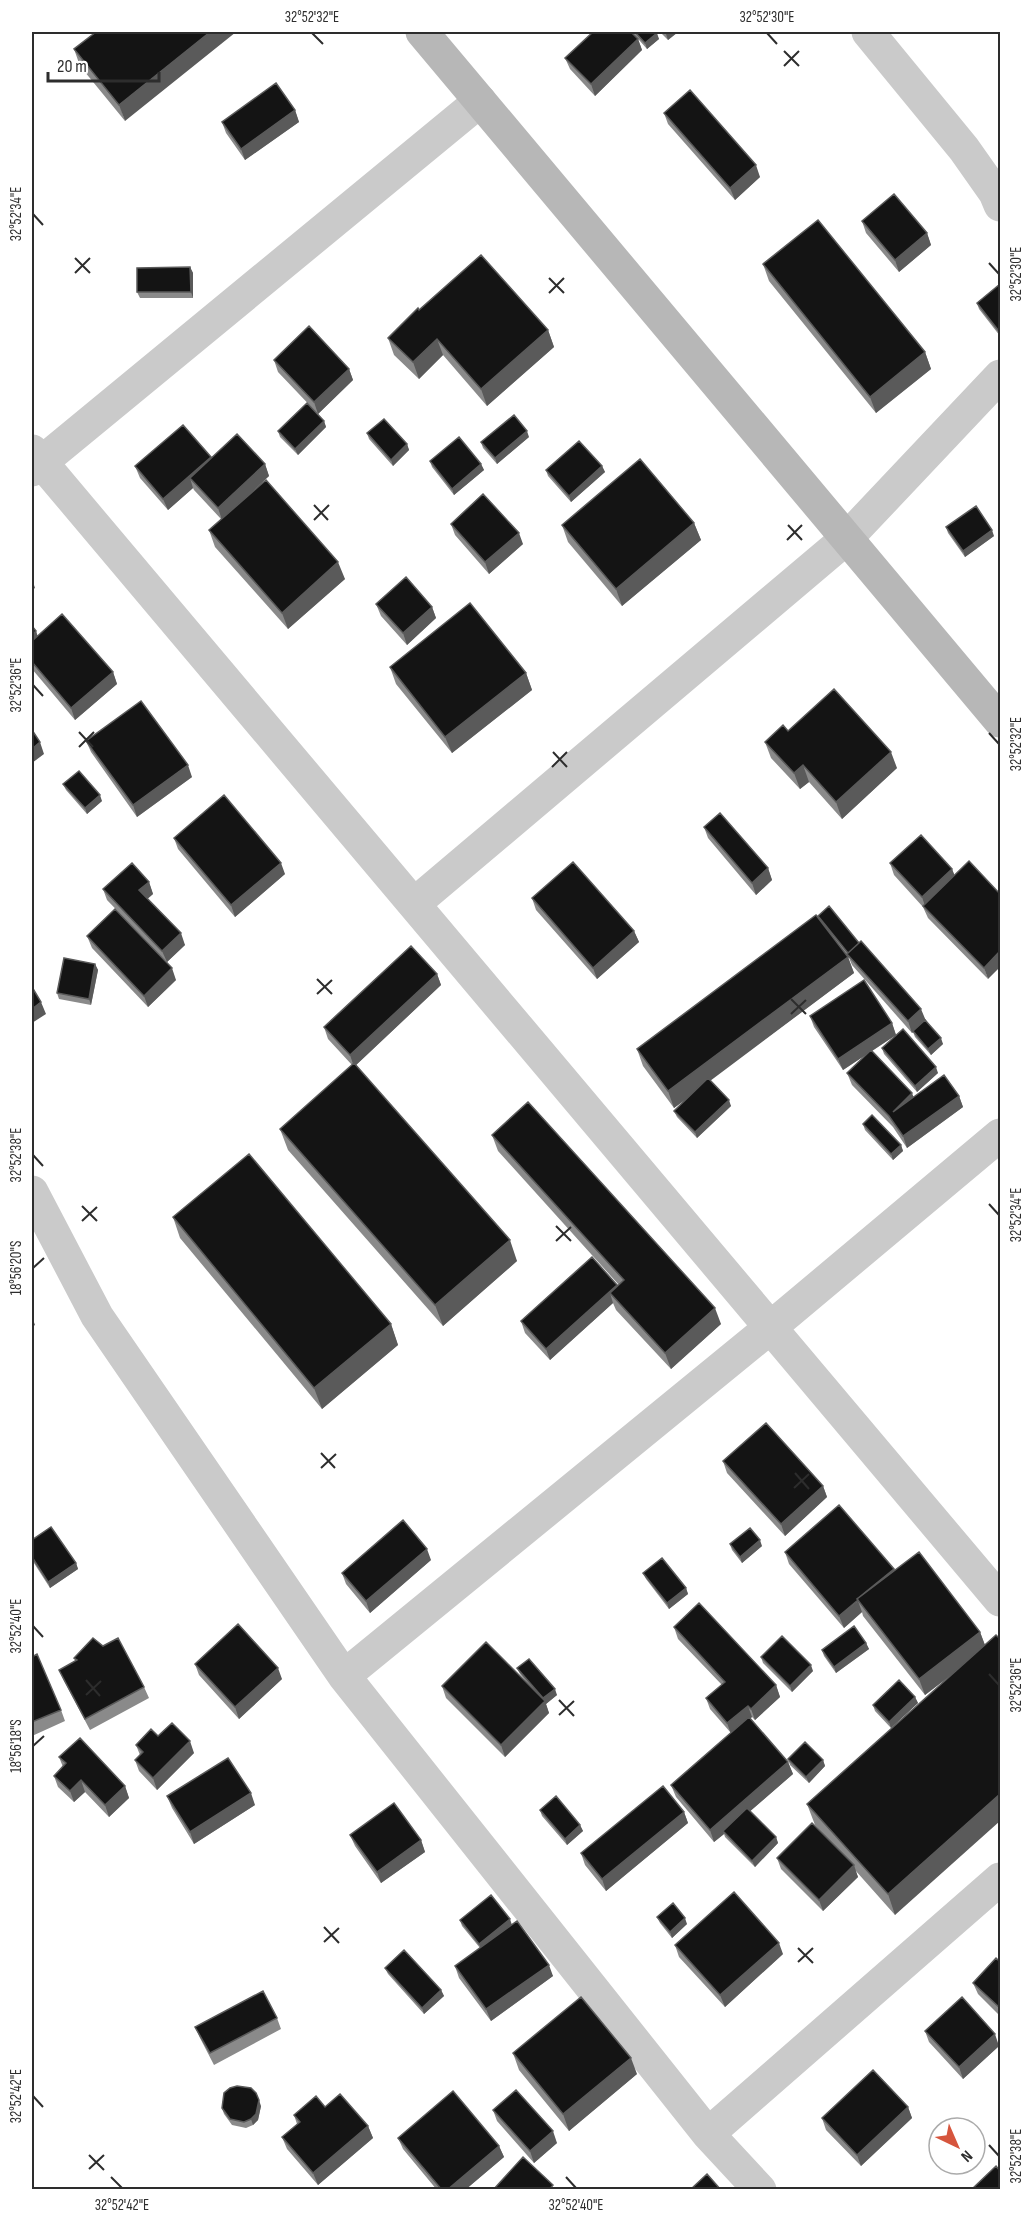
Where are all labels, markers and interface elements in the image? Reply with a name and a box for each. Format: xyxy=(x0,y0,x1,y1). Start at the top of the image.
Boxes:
text: 32°52'32"E xyxy=(285,8,339,27)
text: 32°52'30"E xyxy=(739,8,795,27)
scale bar xyxy=(48,45,159,83)
text: 20 m xyxy=(57,56,87,77)
text: 32°52'34"E xyxy=(7,187,26,241)
text: 32°52'30"E xyxy=(1007,246,1026,302)
text: 32°52'36"E xyxy=(7,658,26,712)
text: 32°52'32"E xyxy=(1007,717,1026,771)
text: 32°52'38"E xyxy=(7,1128,26,1182)
text: 32°52'34"E xyxy=(1007,1188,1026,1242)
text: 18°56'20"S xyxy=(7,1241,26,1295)
text: 32°52'40"E xyxy=(7,1598,26,1654)
text: 32°52'36"E xyxy=(1007,1658,1026,1712)
text: 18°56'18"S xyxy=(7,1719,26,1773)
text: 32°52'42"E xyxy=(7,2069,26,2123)
north arrow xyxy=(927,2116,987,2176)
text: 32°52'38"E xyxy=(1007,2129,1026,2183)
text: N xyxy=(957,2146,976,2166)
text: 32°52'42"E xyxy=(95,2196,149,2215)
text: 32°52'40"E xyxy=(548,2196,604,2215)

